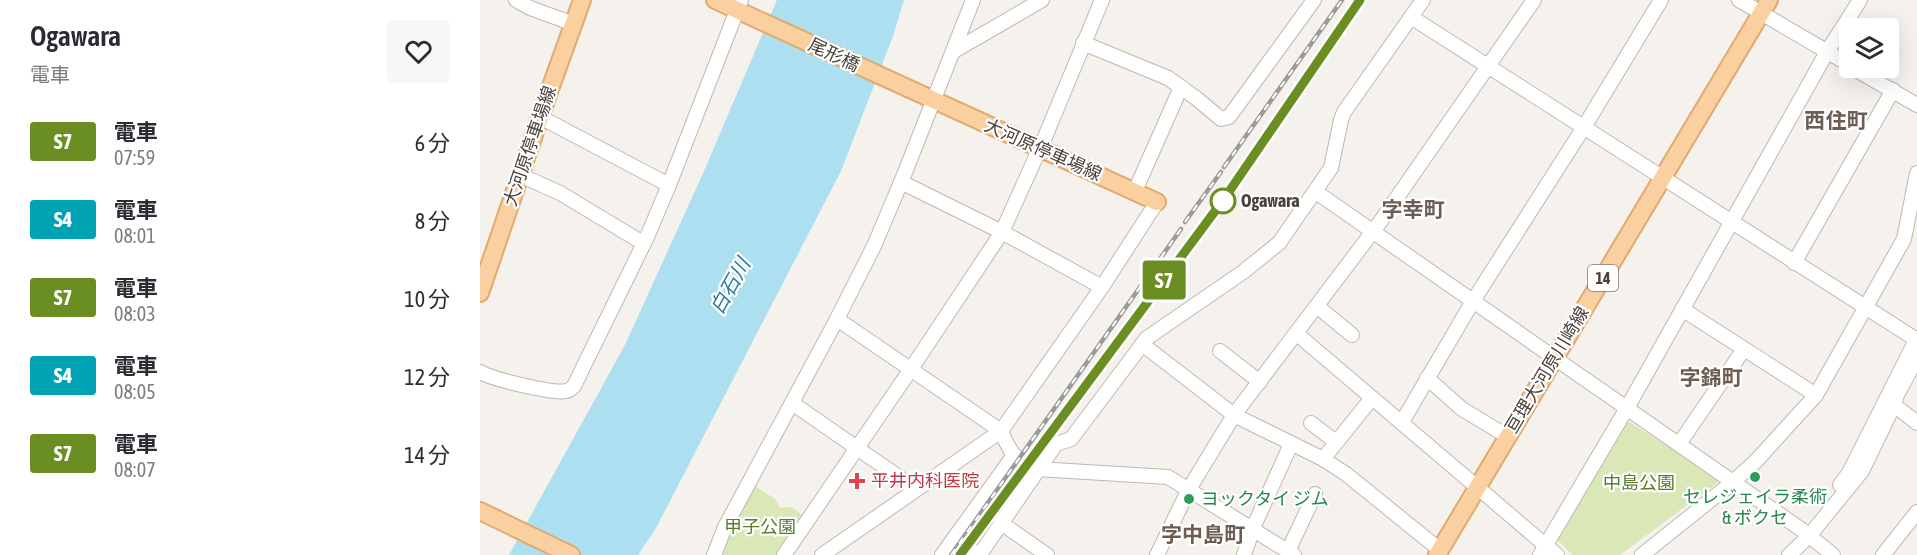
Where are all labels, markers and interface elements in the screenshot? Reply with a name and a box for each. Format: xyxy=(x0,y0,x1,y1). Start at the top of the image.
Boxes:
map controls xyxy=(1839,18,1899,78)
button: layers xyxy=(1839,18,1899,78)
text: Ogawara xyxy=(30,20,121,52)
button: heart xyxy=(387,20,450,83)
street label: 尾形橋 xyxy=(805,34,863,75)
text: 電車 xyxy=(30,63,70,86)
street label: 大河原停車場線 xyxy=(499,83,560,209)
district label: 西住町 xyxy=(1805,108,1868,132)
street label: 大河原停車場線 xyxy=(981,114,1105,185)
text: 電車 xyxy=(114,119,158,145)
text: S7 xyxy=(54,129,72,153)
text: 6 分 xyxy=(415,130,450,156)
text: 07:59 xyxy=(114,146,155,169)
marker: Ogawara xyxy=(1210,188,1236,214)
place label: Ogawara xyxy=(1241,190,1300,211)
text: 電車 xyxy=(114,197,158,223)
district label: 字幸町 xyxy=(1382,197,1445,221)
text: S4 xyxy=(54,207,72,231)
text: 8 分 xyxy=(415,208,450,234)
text: 08:01 xyxy=(114,224,156,247)
water label: 白石川 xyxy=(705,252,755,318)
line badge: S7 xyxy=(1137,260,1191,300)
road number: 14 xyxy=(1588,265,1618,291)
text: S7 xyxy=(1155,268,1173,292)
text: 電車 xyxy=(114,275,158,301)
text: S7 xyxy=(54,285,72,309)
text: 10 分 xyxy=(404,286,450,312)
text: 08:03 xyxy=(114,302,156,325)
street label: 亘理大河原川崎線 xyxy=(1500,303,1593,437)
text: 電車 xyxy=(114,353,158,379)
text: S4 xyxy=(54,363,72,387)
text: 12 分 xyxy=(404,364,450,390)
district label: 字錦町 xyxy=(1680,365,1743,389)
text: 08:05 xyxy=(114,380,156,403)
text: 電車 xyxy=(114,431,158,457)
text: S7 xyxy=(54,441,72,465)
text: 14 分 xyxy=(404,442,450,468)
text: 08:07 xyxy=(114,458,156,481)
place label: 平井内科医院 xyxy=(871,470,979,491)
marker: セレジェイラ柔術 & ボクセ xyxy=(1748,470,1762,484)
marker: 平井内科医院 xyxy=(848,472,866,490)
park label: 中島公園 xyxy=(1603,472,1675,493)
place label: セレジェイラ柔術 & ボクセ xyxy=(1683,486,1827,528)
place label: ヨックタイ ジム xyxy=(1201,488,1329,509)
marker: ヨックタイ ジム xyxy=(1182,492,1196,506)
park label: 甲子公園 xyxy=(724,516,796,537)
district label: 字中島町 xyxy=(1161,522,1245,546)

